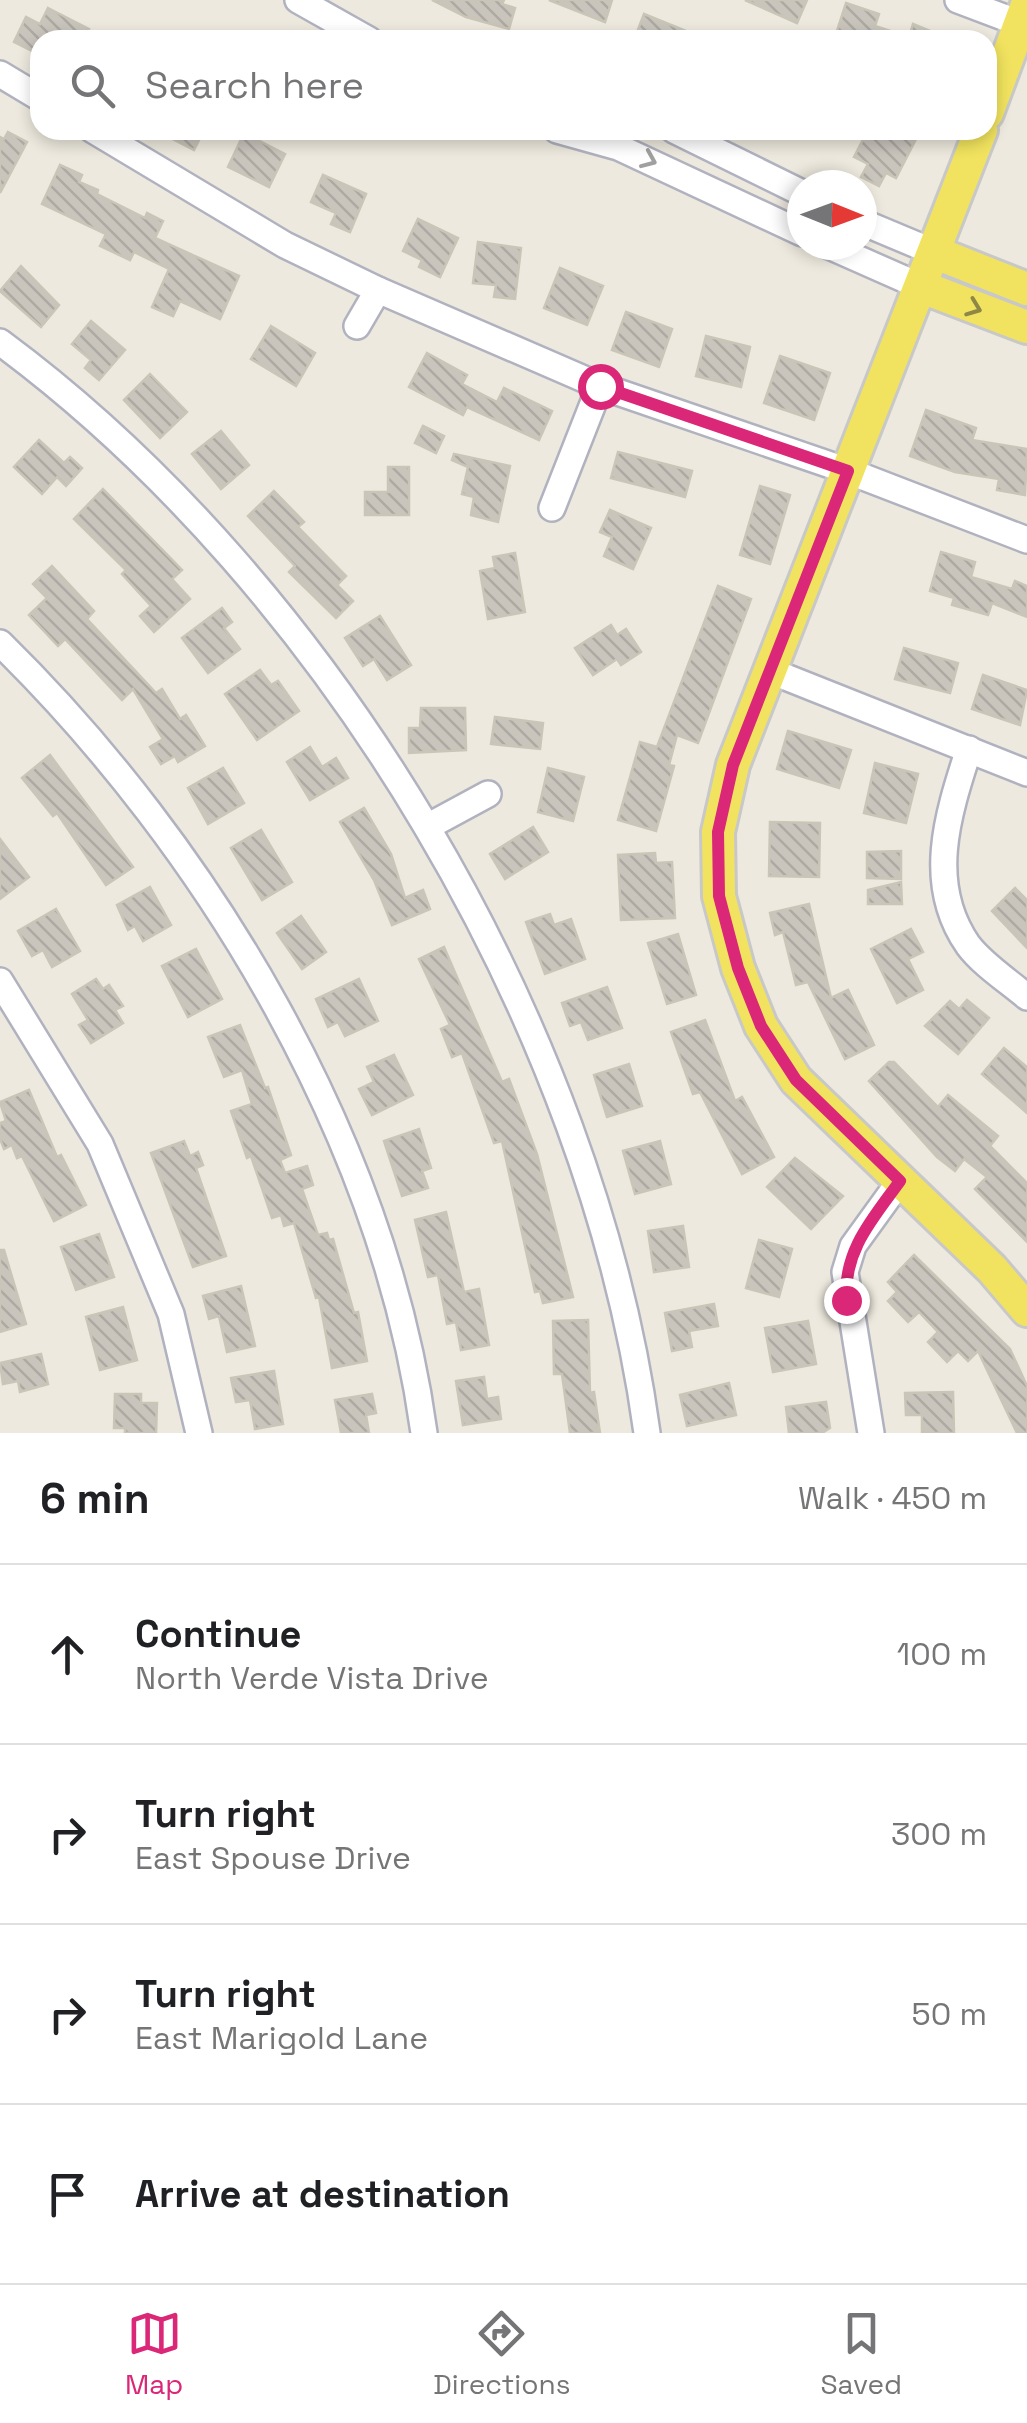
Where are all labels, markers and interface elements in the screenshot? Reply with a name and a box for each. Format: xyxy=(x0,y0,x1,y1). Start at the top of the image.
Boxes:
search box xyxy=(30,30,997,140)
icon: search xyxy=(65,58,120,113)
text: Search here xyxy=(145,61,364,109)
one-way arrow xyxy=(639,148,657,168)
north arrow xyxy=(787,170,877,260)
one-way arrow xyxy=(965,296,982,316)
route start xyxy=(578,364,624,410)
route end xyxy=(824,1278,870,1324)
text: 6 min xyxy=(40,1472,150,1525)
text: Walk · 450 m xyxy=(798,1478,987,1518)
text: Continue xyxy=(135,1610,301,1658)
icon: ahead xyxy=(40,1627,95,1682)
text: 100 m xyxy=(897,1634,987,1674)
text: North Verde Vista Drive xyxy=(135,1658,489,1698)
text: Turn right xyxy=(135,1790,316,1838)
icon: right xyxy=(40,1807,95,1862)
text: 300 m xyxy=(891,1814,987,1854)
text: East Spouse Drive xyxy=(135,1838,411,1878)
text: Turn right xyxy=(135,1970,316,2018)
icon: right xyxy=(40,1987,95,2042)
text: 50 m xyxy=(912,1994,987,2034)
text: East Marigold Lane xyxy=(135,2018,428,2058)
icon: arrive xyxy=(40,2167,95,2222)
text: Arrive at destination xyxy=(135,2170,510,2218)
tab: Map xyxy=(125,2306,183,2402)
tab: Directions xyxy=(433,2306,570,2402)
tab: Saved xyxy=(820,2306,902,2402)

